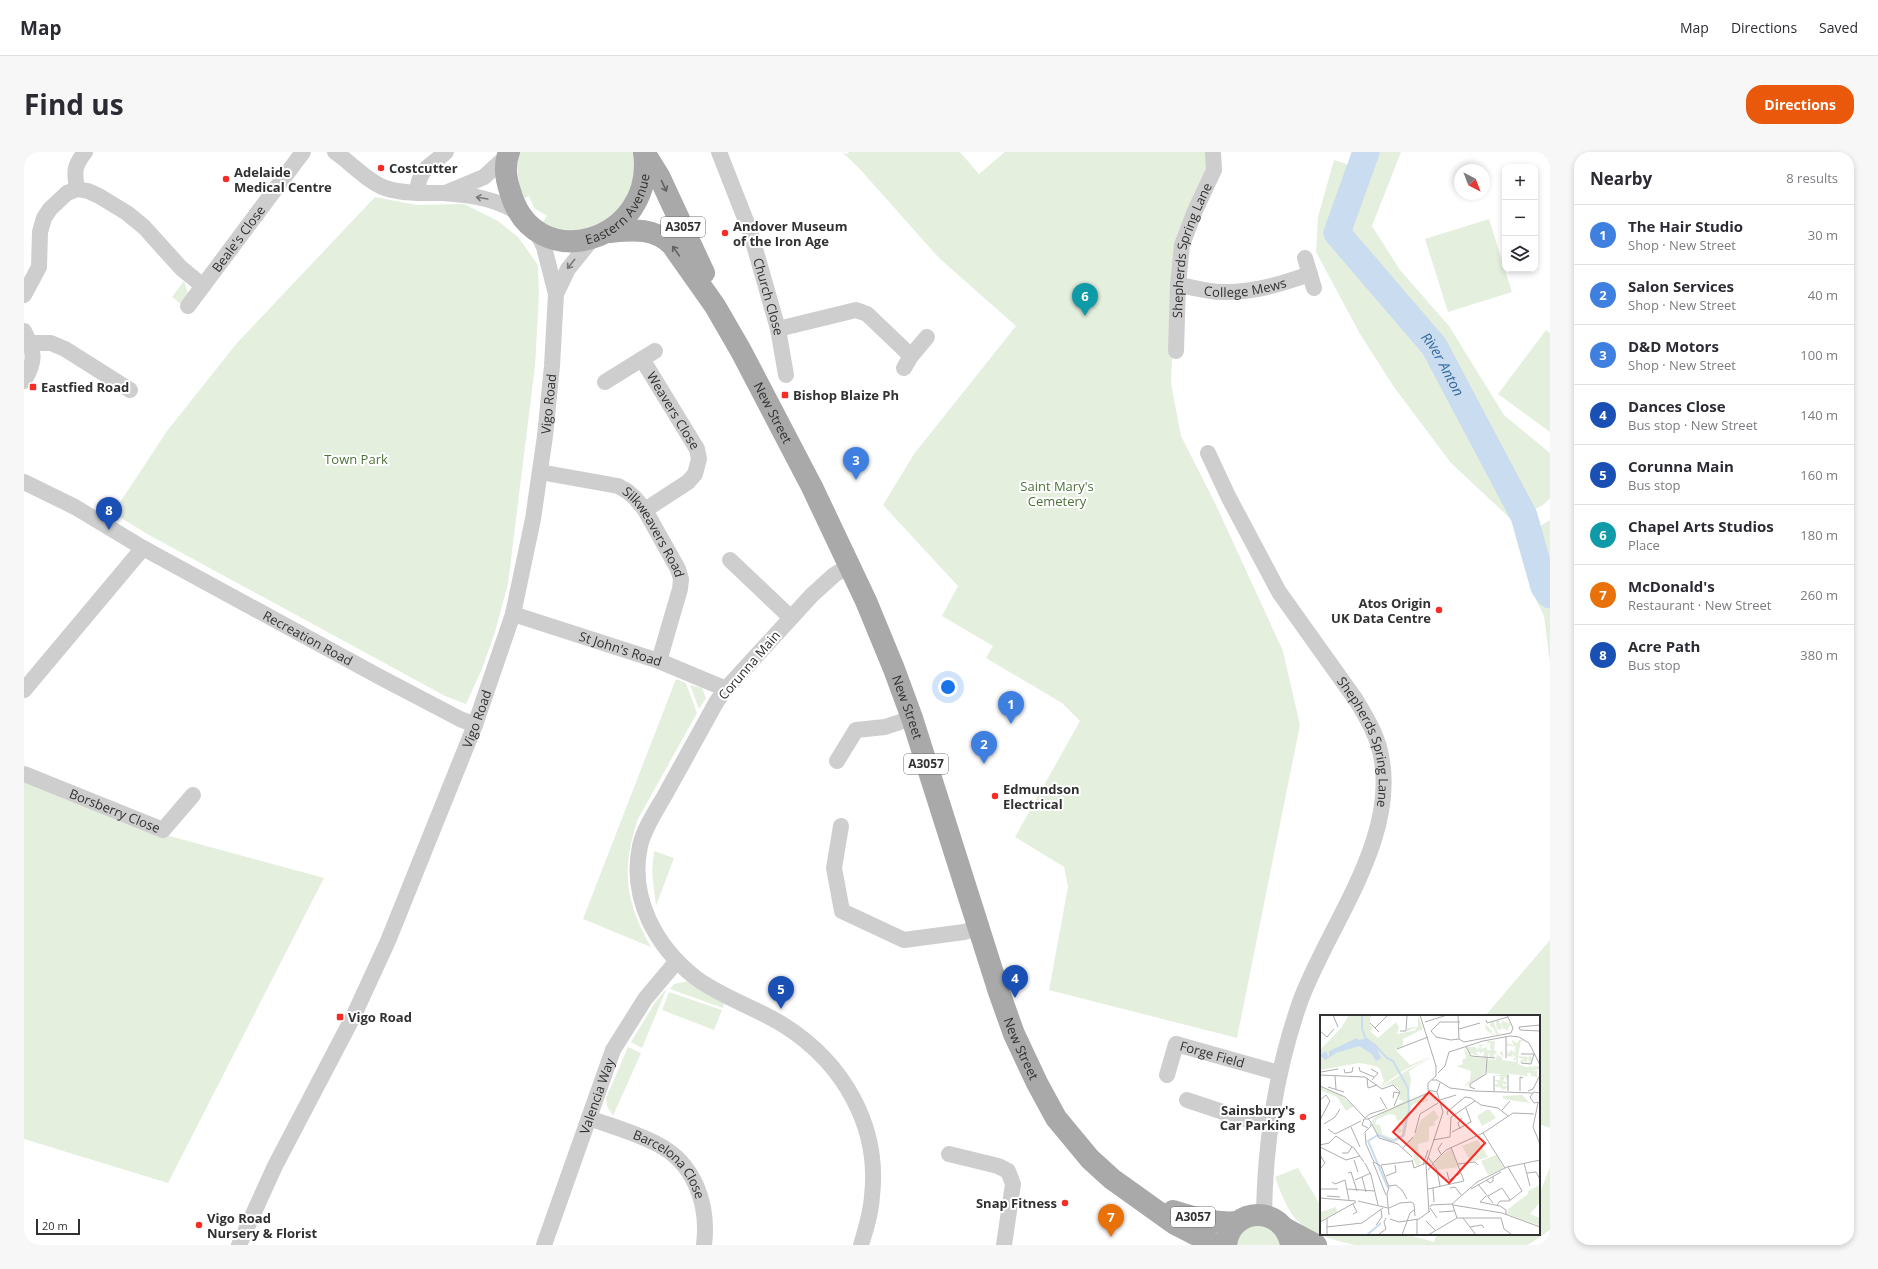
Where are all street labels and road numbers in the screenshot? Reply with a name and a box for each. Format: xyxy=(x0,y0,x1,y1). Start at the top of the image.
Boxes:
street label: Eastern Avenue xyxy=(583,172,654,248)
street label: Shepherds Spring Lane xyxy=(1168,180,1216,318)
street label: Beale's Close xyxy=(207,202,269,276)
road number: A3057 xyxy=(661,217,705,237)
street label: Church Close xyxy=(749,256,788,337)
street label: College Mews xyxy=(1203,273,1288,301)
street label: Weavers Close xyxy=(643,368,704,453)
street label: Vigo Road xyxy=(536,373,560,435)
street label: New Street xyxy=(750,379,797,447)
street label: Silkweavers Road xyxy=(619,482,689,579)
street label: Recreation Road xyxy=(260,606,356,670)
street label: St John's Road xyxy=(577,627,664,670)
street label: Corunna Main xyxy=(714,627,784,703)
street label: New Street xyxy=(888,672,927,742)
street label: Shepherds Spring Lane xyxy=(1333,673,1393,808)
street label: Vigo Road xyxy=(458,687,495,750)
road number: A3057 xyxy=(904,754,948,774)
street label: Borsberry Close xyxy=(67,784,163,837)
street label: New Street xyxy=(1000,1015,1043,1083)
street label: Forge Field xyxy=(1178,1037,1247,1072)
street label: Valencia Way xyxy=(575,1055,619,1137)
street label: Barcelona Close xyxy=(630,1125,709,1201)
road number: A3057 xyxy=(1171,1207,1215,1227)

